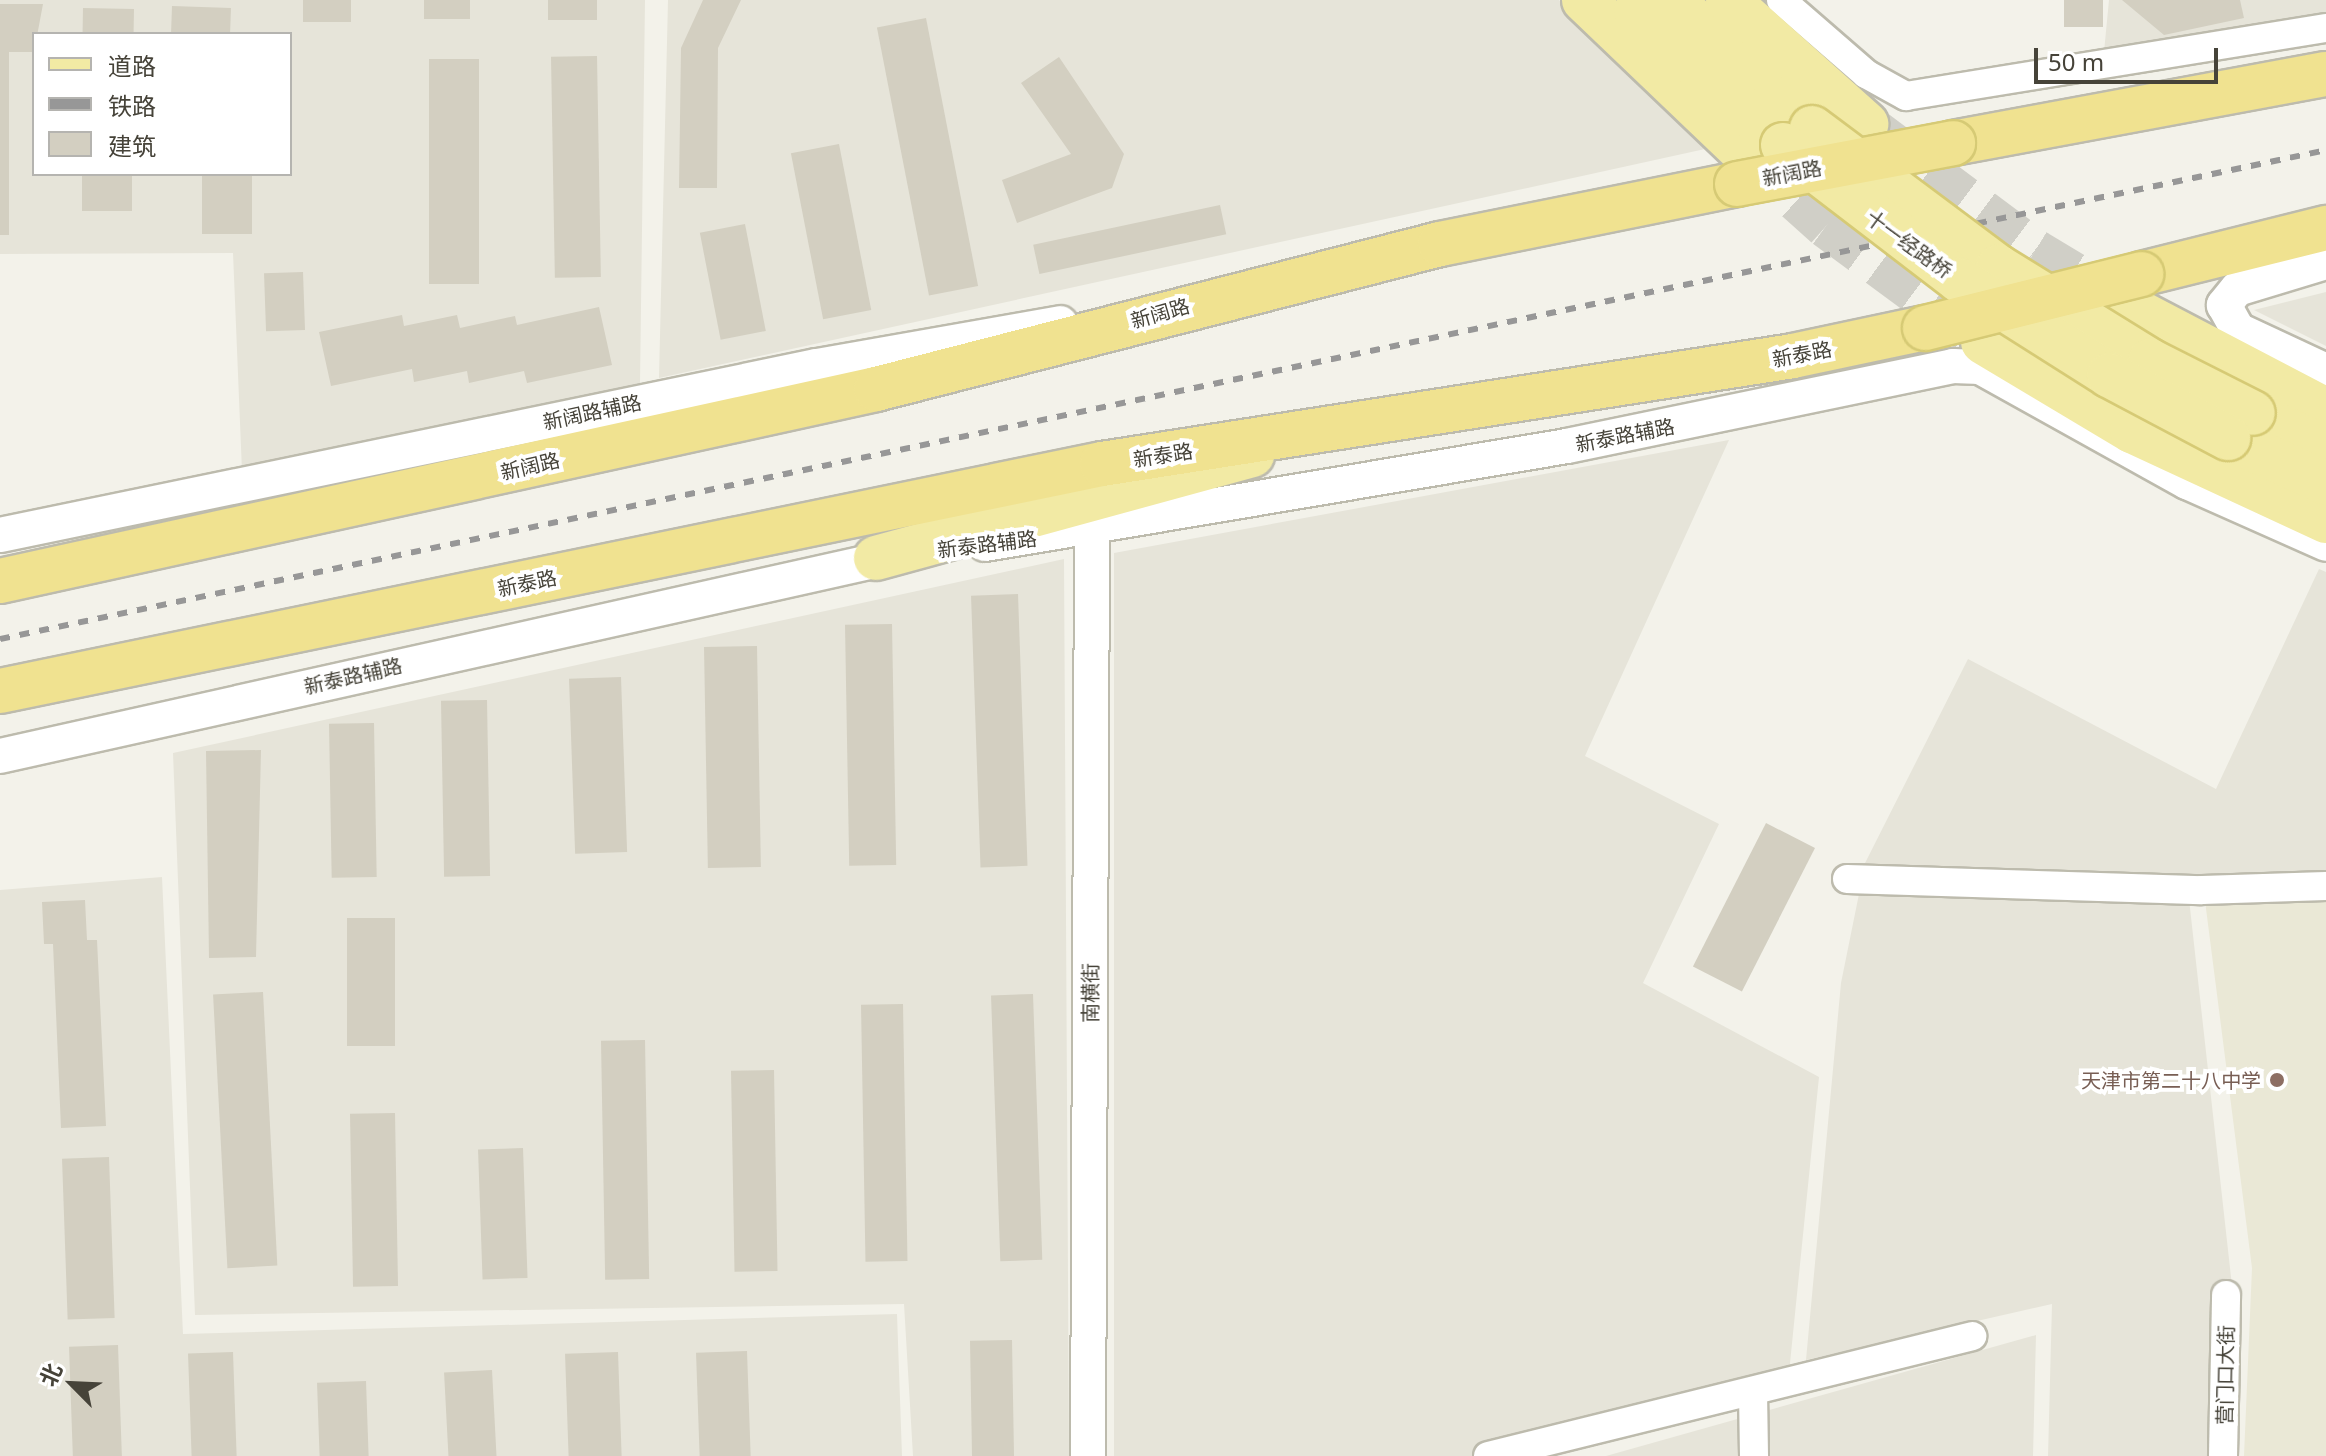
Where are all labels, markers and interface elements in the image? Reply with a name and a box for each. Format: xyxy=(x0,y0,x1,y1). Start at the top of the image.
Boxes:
legend xyxy=(32,32,292,176)
scale bar xyxy=(2038,32,2222,82)
text: 50 m xyxy=(2048,45,2104,78)
text: 道路 xyxy=(108,49,156,82)
text: 铁路 xyxy=(108,89,156,122)
text: 建筑 xyxy=(108,129,156,162)
street label: 新阔路 xyxy=(1760,155,1824,191)
street label: 十一经路桥 xyxy=(1861,205,1957,283)
street label: 新阔路 xyxy=(1128,293,1192,333)
street label: 新泰路 xyxy=(1770,336,1834,372)
street label: 新阔路辅路 xyxy=(541,390,643,434)
street label: 新泰路辅路 xyxy=(1574,414,1676,456)
street label: 新泰路 xyxy=(1131,438,1195,472)
street label: 新阔路 xyxy=(498,448,562,484)
street label: 新泰路辅路 xyxy=(936,526,1038,562)
street label: 新泰路 xyxy=(495,565,559,601)
street label: 新泰路辅路 xyxy=(302,653,404,699)
street label: 南横街 xyxy=(1078,963,1102,1023)
place label: 天津市第二十八中学 xyxy=(2081,1068,2261,1092)
marker: 天津市第二十八中学 xyxy=(2268,1071,2286,1089)
street label: 营门口大街 xyxy=(2212,1325,2238,1425)
north arrow xyxy=(32,1344,112,1424)
text: 北 xyxy=(32,1358,68,1390)

